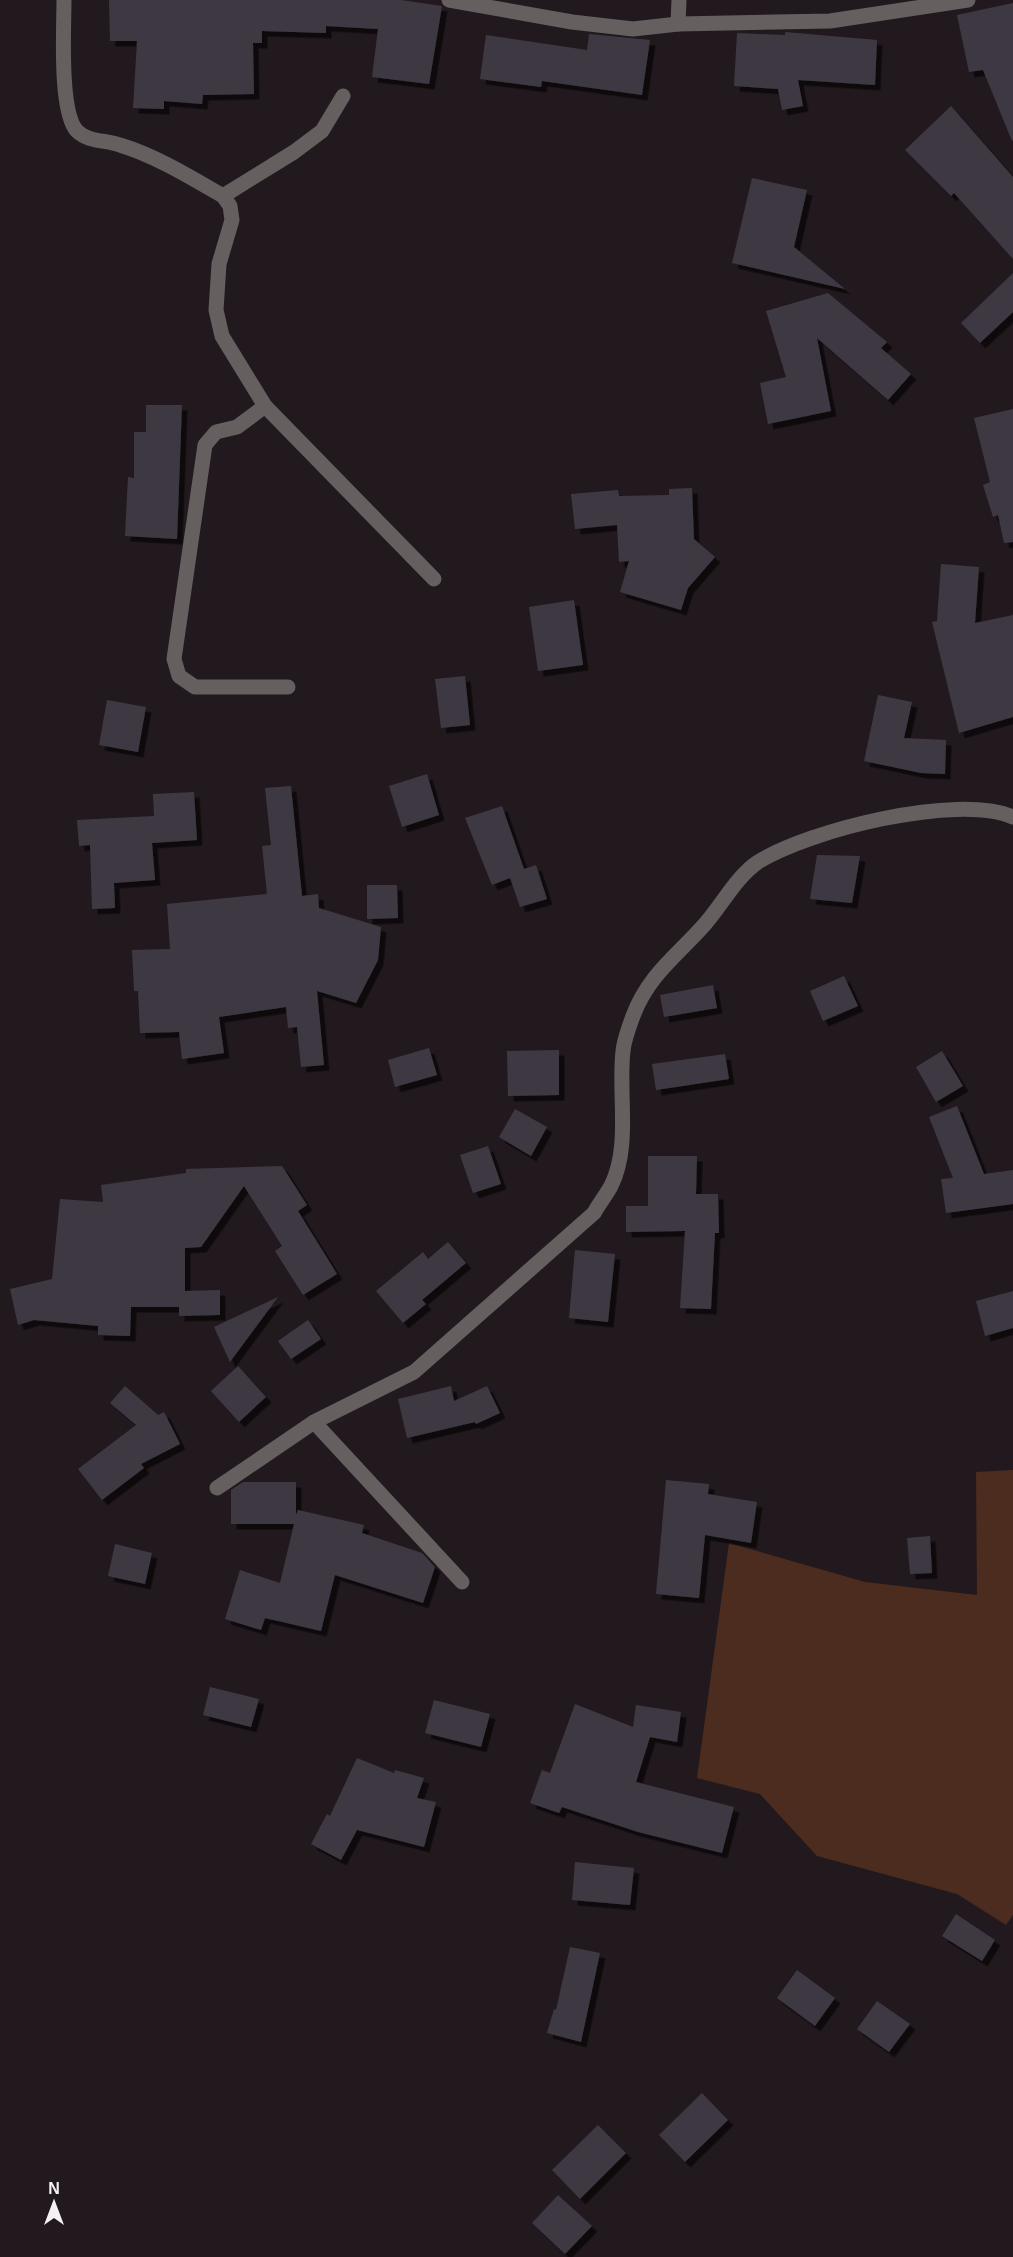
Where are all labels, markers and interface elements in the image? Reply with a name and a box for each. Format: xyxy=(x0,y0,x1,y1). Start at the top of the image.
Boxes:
north arrow xyxy=(24,2173,84,2233)
text: N xyxy=(48,2180,60,2197)

